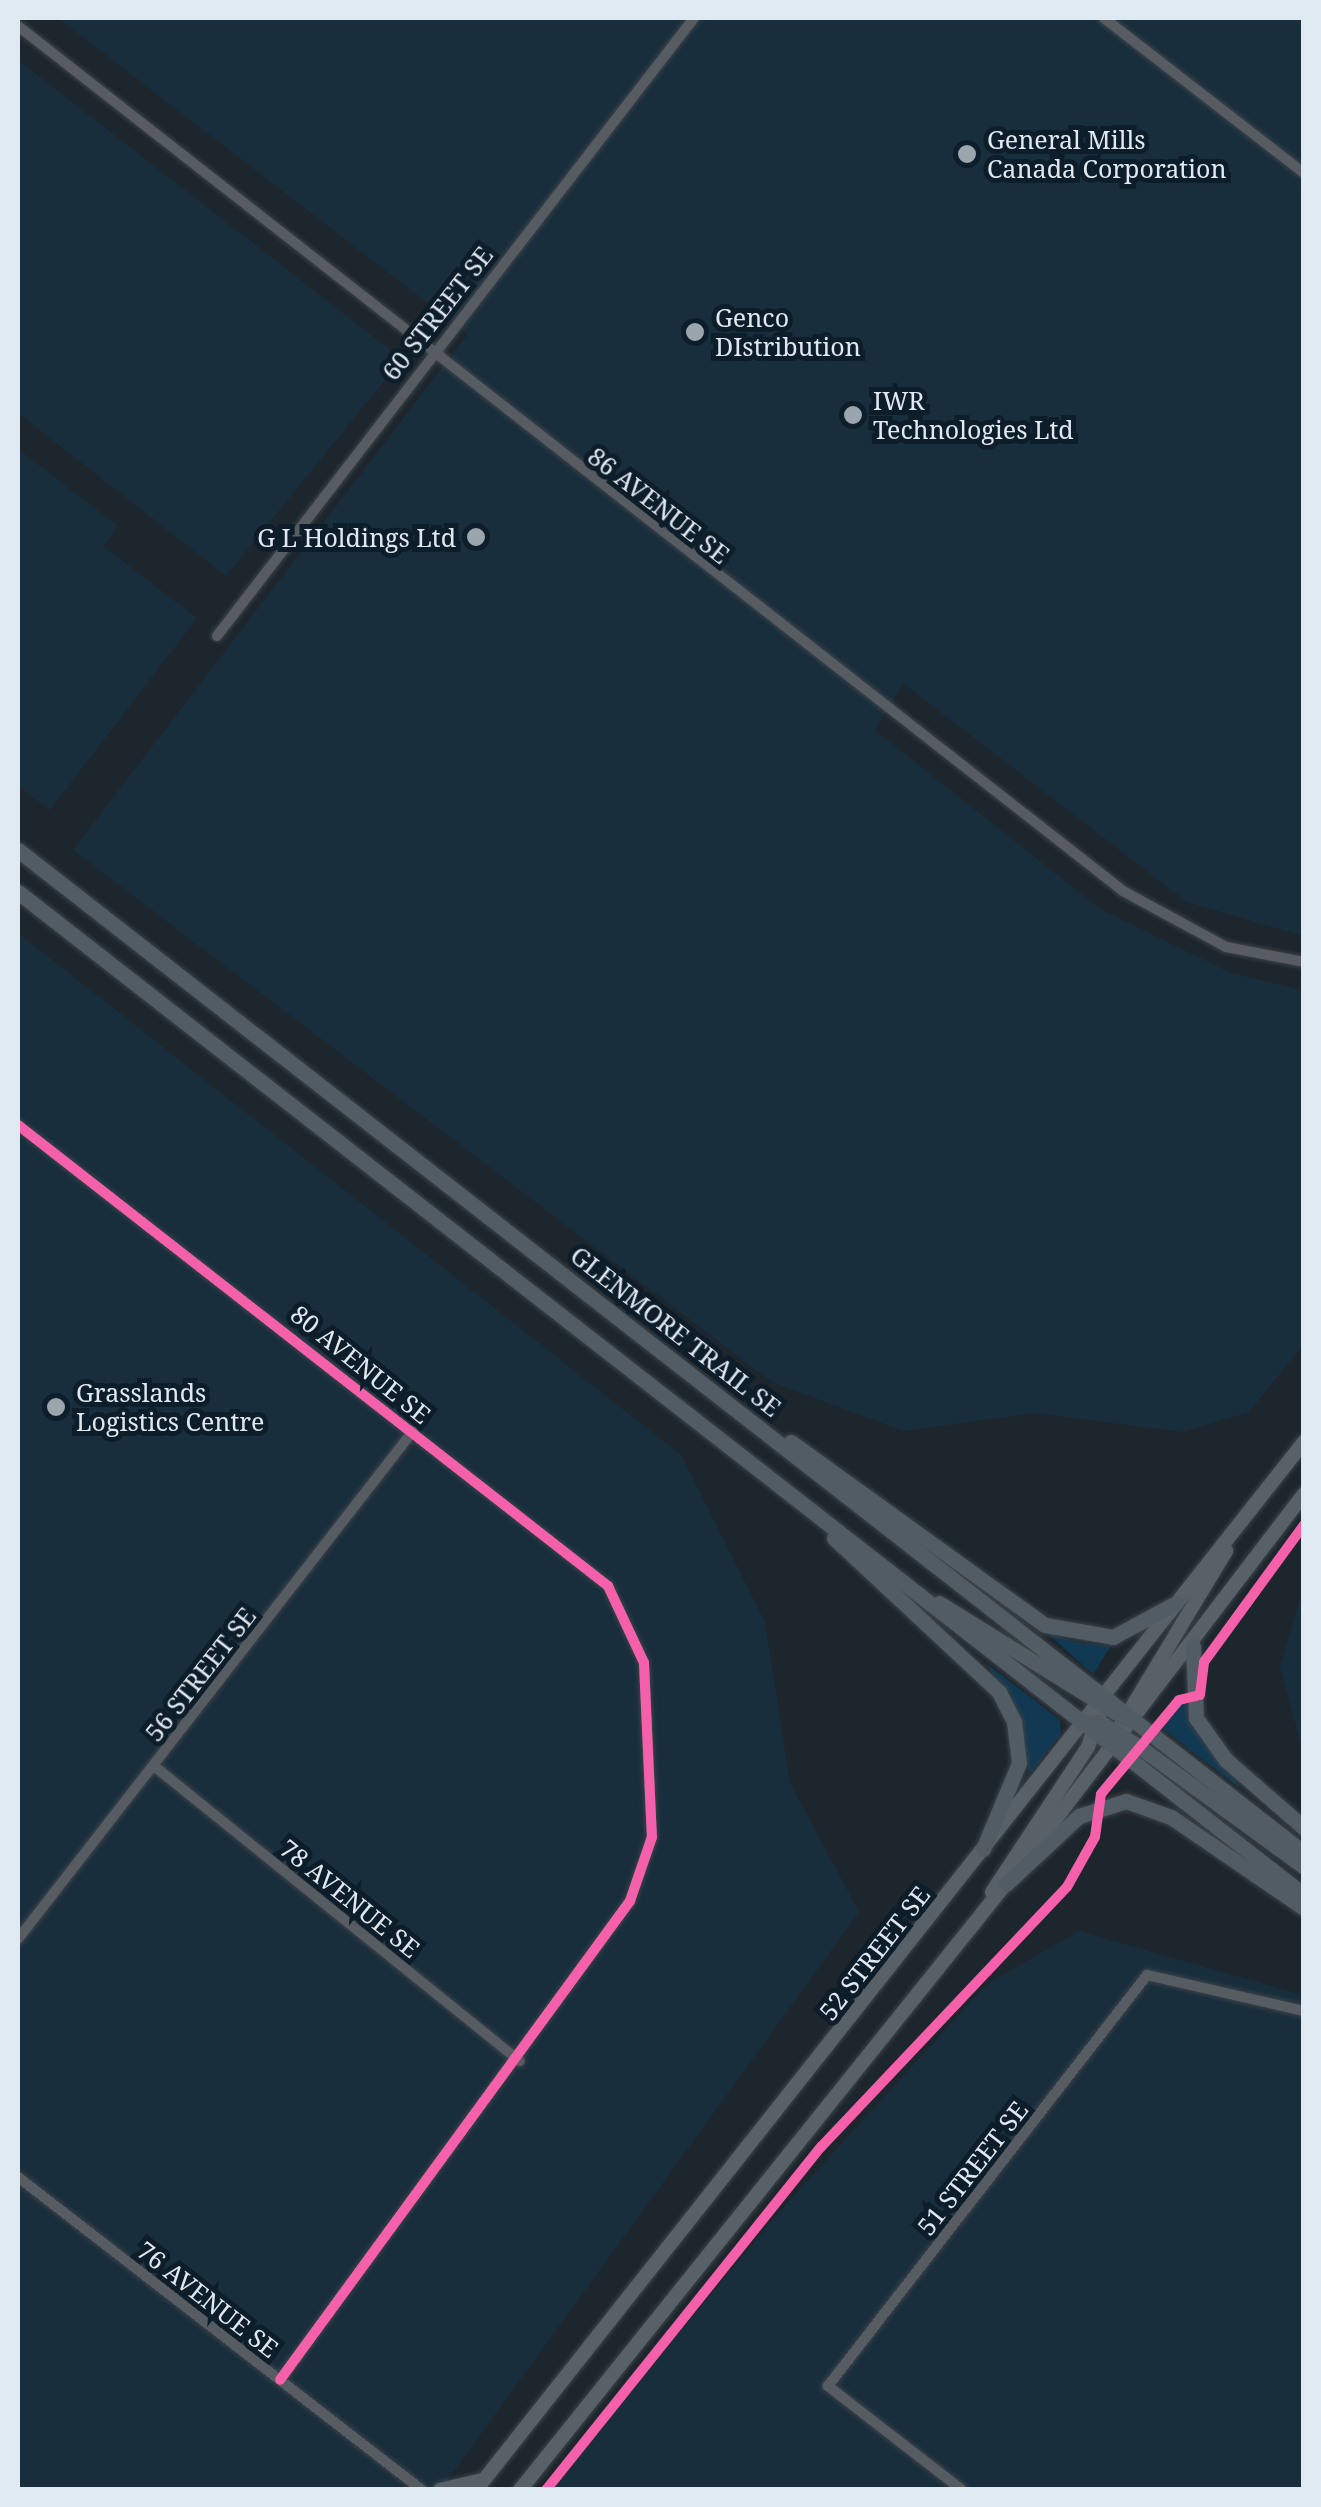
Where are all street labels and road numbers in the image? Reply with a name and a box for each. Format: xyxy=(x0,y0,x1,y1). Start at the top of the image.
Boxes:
street label: 60 STREET SE xyxy=(375,240,499,386)
street label: 86 AVENUE SE xyxy=(582,441,736,569)
street label: GLENMORE TRAIL SE xyxy=(565,1240,787,1422)
street label: 80 AVENUE SE xyxy=(285,1299,437,1429)
street label: 56 STREET SE xyxy=(138,1601,262,1747)
street label: 78 AVENUE SE xyxy=(274,1833,426,1963)
street label: 52 STREET SE xyxy=(812,1880,936,2026)
street label: 51 STREET SE xyxy=(910,2095,1034,2241)
street label: 76 AVENUE SE xyxy=(131,2235,285,2363)

